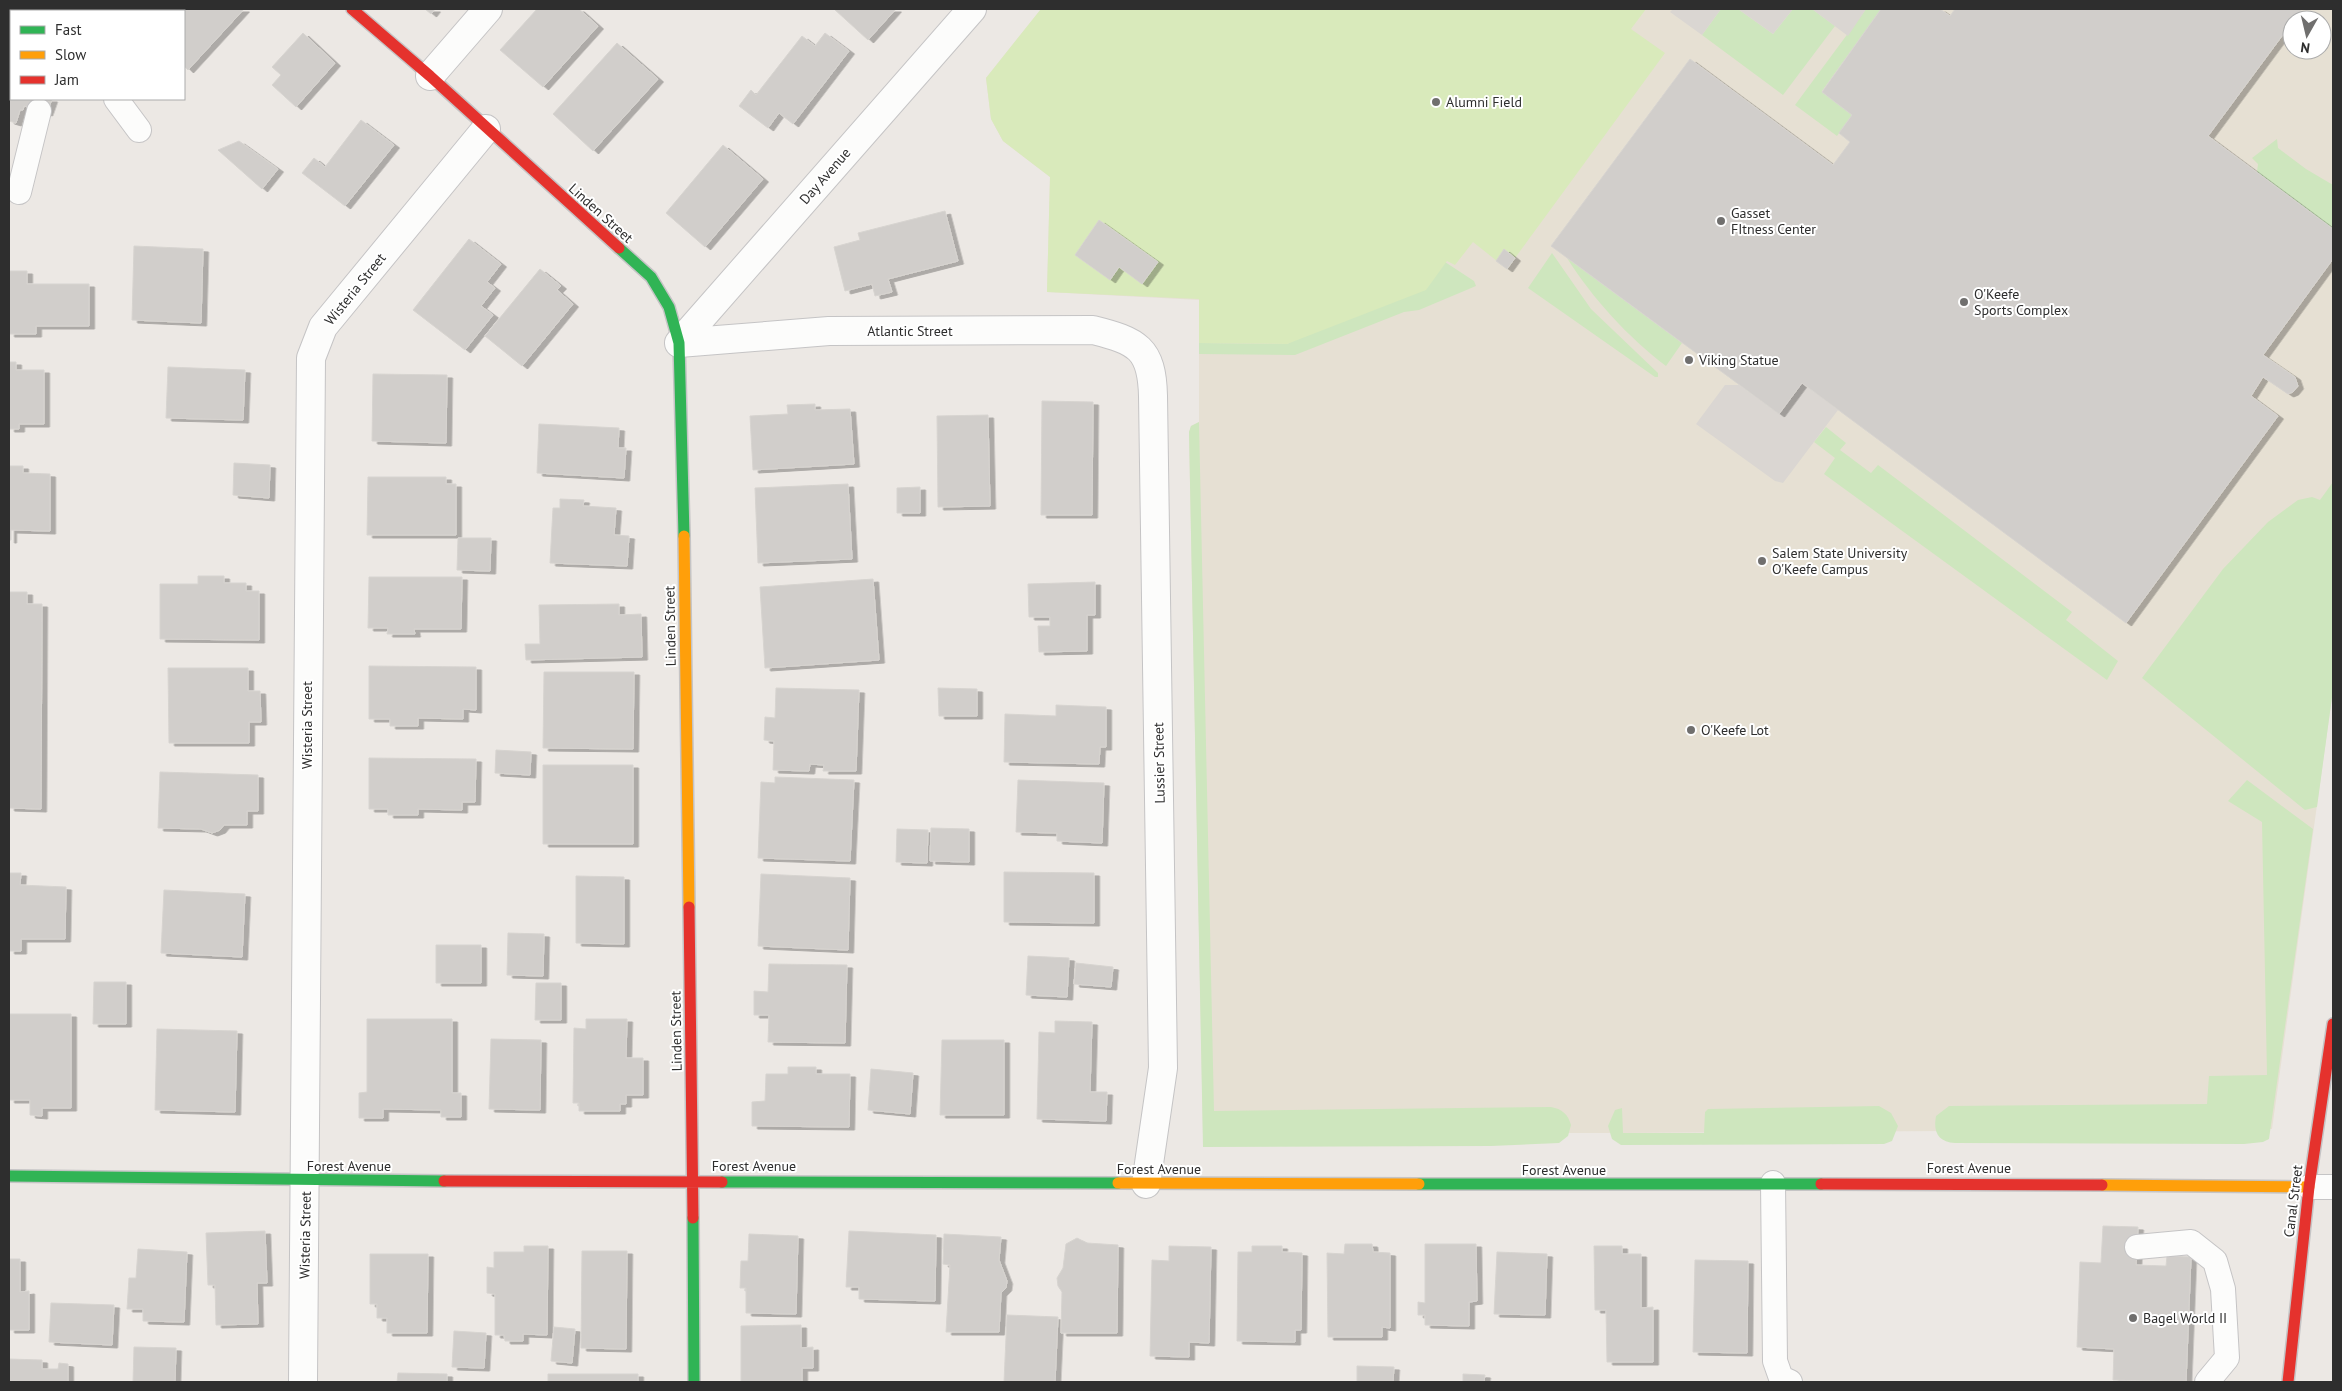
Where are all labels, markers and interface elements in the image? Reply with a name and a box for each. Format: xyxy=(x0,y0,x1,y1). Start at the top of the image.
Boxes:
legend xyxy=(10,10,185,100)
north arrow xyxy=(2282,10,2332,60)
text: Fast xyxy=(55,20,82,39)
text: N xyxy=(2299,38,2311,57)
text: Slow xyxy=(55,45,86,64)
text: Jam xyxy=(54,70,79,89)
place label: Alumni Field xyxy=(1446,93,1522,111)
marker: Alumni Field xyxy=(1430,96,1442,108)
street label: Day Avenue xyxy=(796,144,854,208)
street label: Linden Street xyxy=(565,179,637,247)
place label: Gasset FItness Center xyxy=(1731,204,1816,238)
marker: Gasset FItness Center xyxy=(1715,215,1727,227)
street label: Wisteria Street xyxy=(320,249,390,329)
place label: O'Keefe Sports Complex xyxy=(1974,285,2068,319)
marker: O'Keefe Sports Complex xyxy=(1958,296,1970,308)
street label: Atlantic Street xyxy=(867,322,953,340)
place label: Viking Statue xyxy=(1698,351,1779,369)
marker: Viking Statue xyxy=(1683,354,1695,366)
place label: Salem State University O'Keefe Campus xyxy=(1772,544,1908,578)
marker: Salem State University O'Keefe Campus xyxy=(1756,555,1768,567)
street label: Linden Street xyxy=(660,585,680,666)
street label: Wisteria Street xyxy=(298,681,316,769)
place label: O'Keefe Lot xyxy=(1701,721,1769,739)
street label: Lussier Street xyxy=(1149,722,1169,804)
marker: O'Keefe Lot xyxy=(1685,724,1697,736)
street label: Linden Street xyxy=(666,990,686,1071)
street label: Forest Avenue xyxy=(307,1157,391,1175)
street label: Forest Avenue xyxy=(712,1157,796,1175)
street label: Forest Avenue xyxy=(1927,1159,2011,1177)
street label: Forest Avenue xyxy=(1117,1160,1201,1178)
street label: Forest Avenue xyxy=(1522,1161,1606,1179)
street label: Canal Street xyxy=(2280,1163,2306,1238)
street label: Wisteria Street xyxy=(295,1191,315,1279)
place label: Bagel World II xyxy=(2143,1309,2227,1327)
marker: Bagel World II xyxy=(2127,1312,2139,1324)

